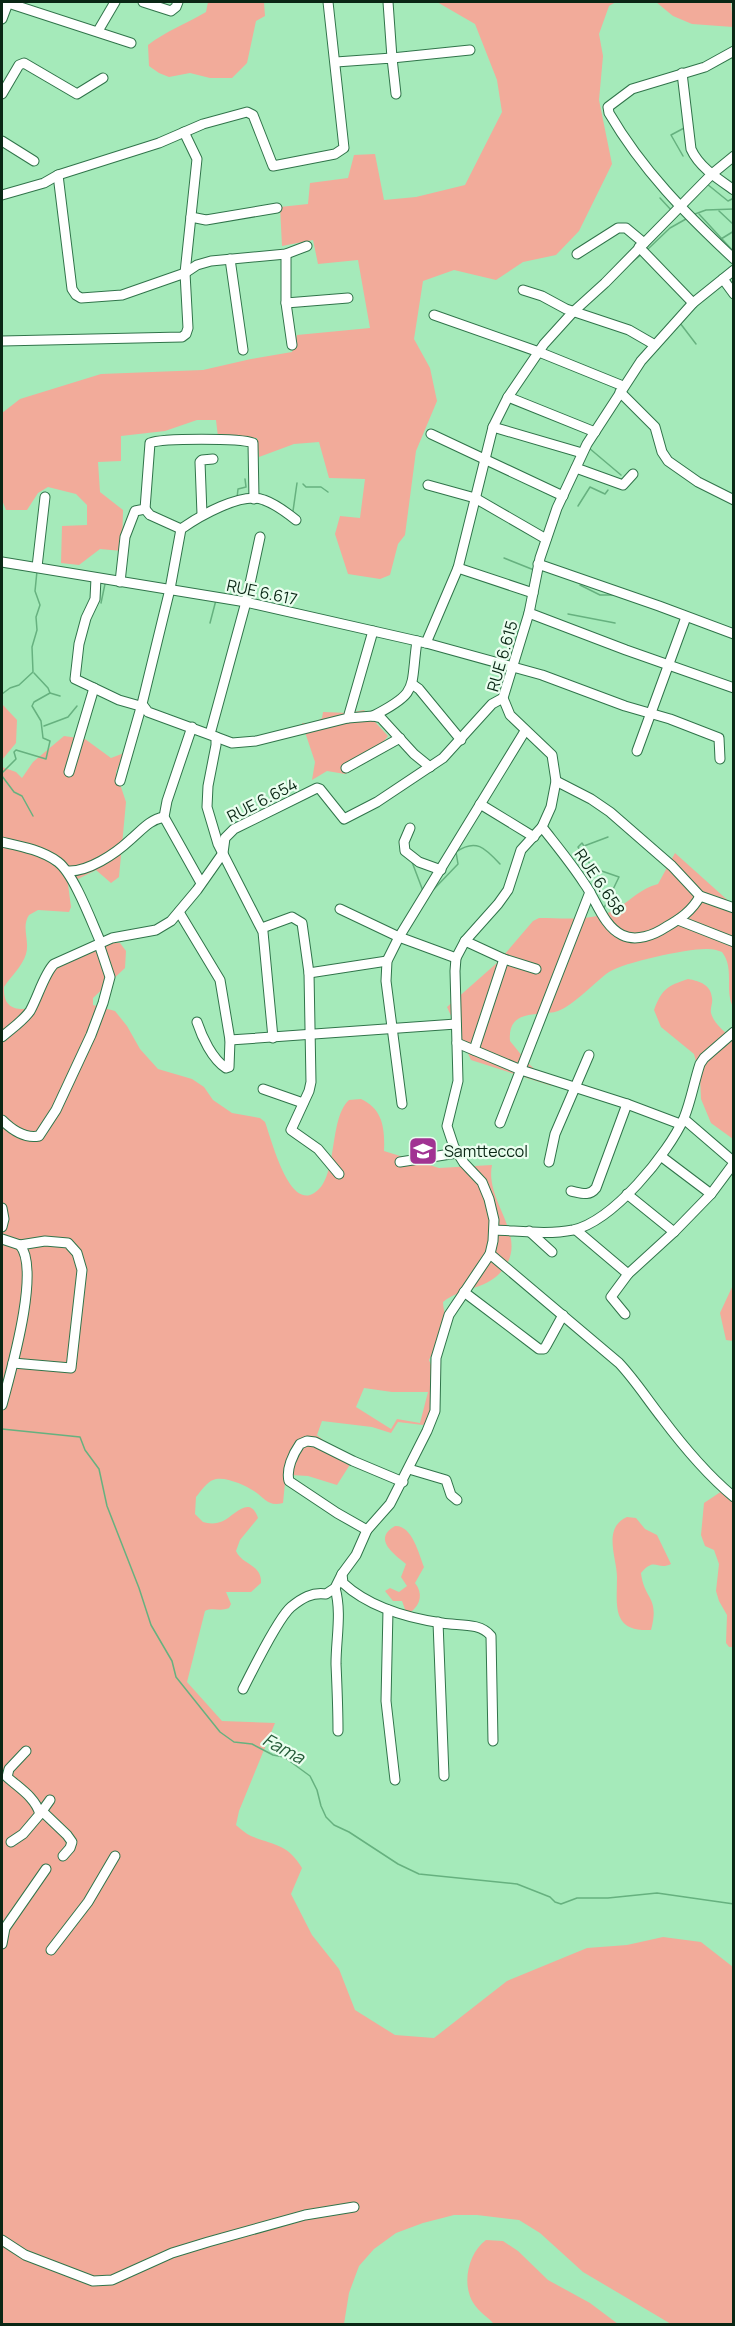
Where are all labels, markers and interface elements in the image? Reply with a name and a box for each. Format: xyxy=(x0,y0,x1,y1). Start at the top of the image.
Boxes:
street label: RUE 6.617 xyxy=(225,574,299,610)
street label: RUE 6.615 xyxy=(481,618,523,694)
street label: RUE 6.654 xyxy=(223,773,301,827)
street label: RUE 6.658 xyxy=(570,844,630,920)
school or university icon: Samtteccol xyxy=(407,1135,439,1167)
place label: Samtteccol xyxy=(444,1140,528,1162)
water label: Fama xyxy=(259,1727,310,1769)

